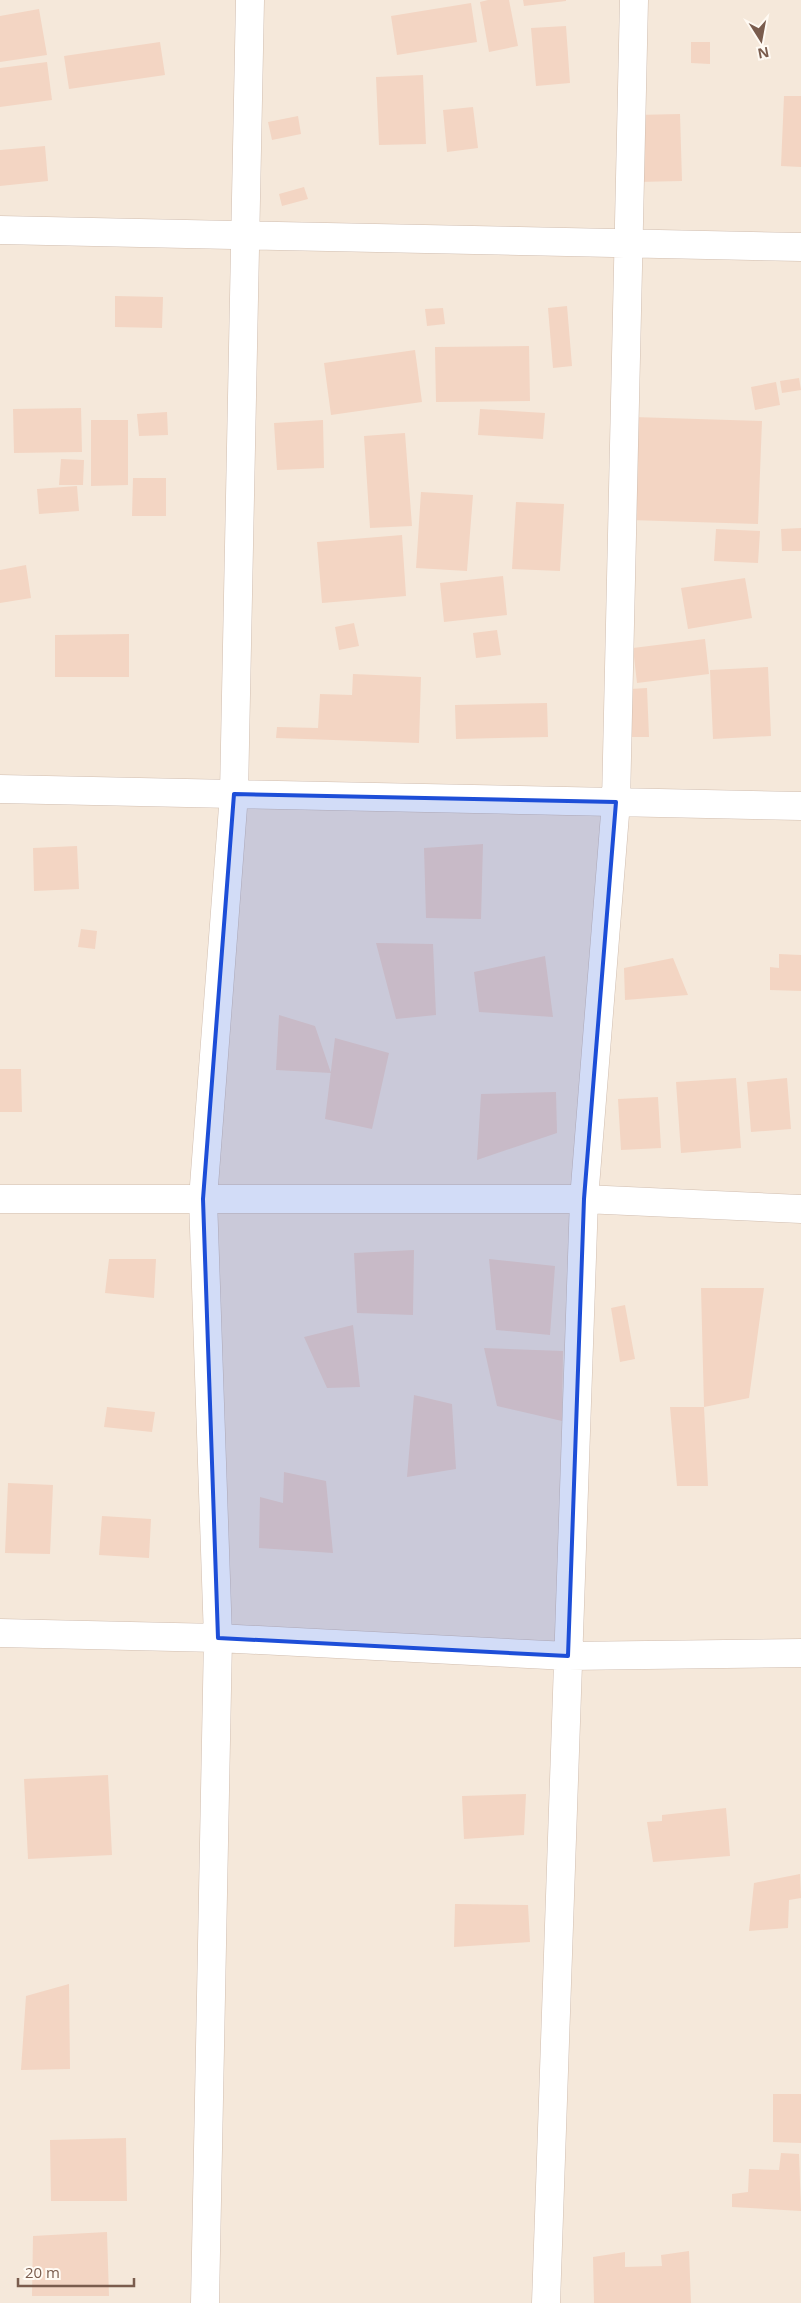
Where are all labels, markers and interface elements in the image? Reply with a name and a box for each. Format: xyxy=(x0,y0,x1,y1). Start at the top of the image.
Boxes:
north arrow xyxy=(736,15,786,65)
text: N xyxy=(756,43,771,64)
scale bar xyxy=(18,2256,134,2288)
text: 20 m xyxy=(25,2262,60,2282)

